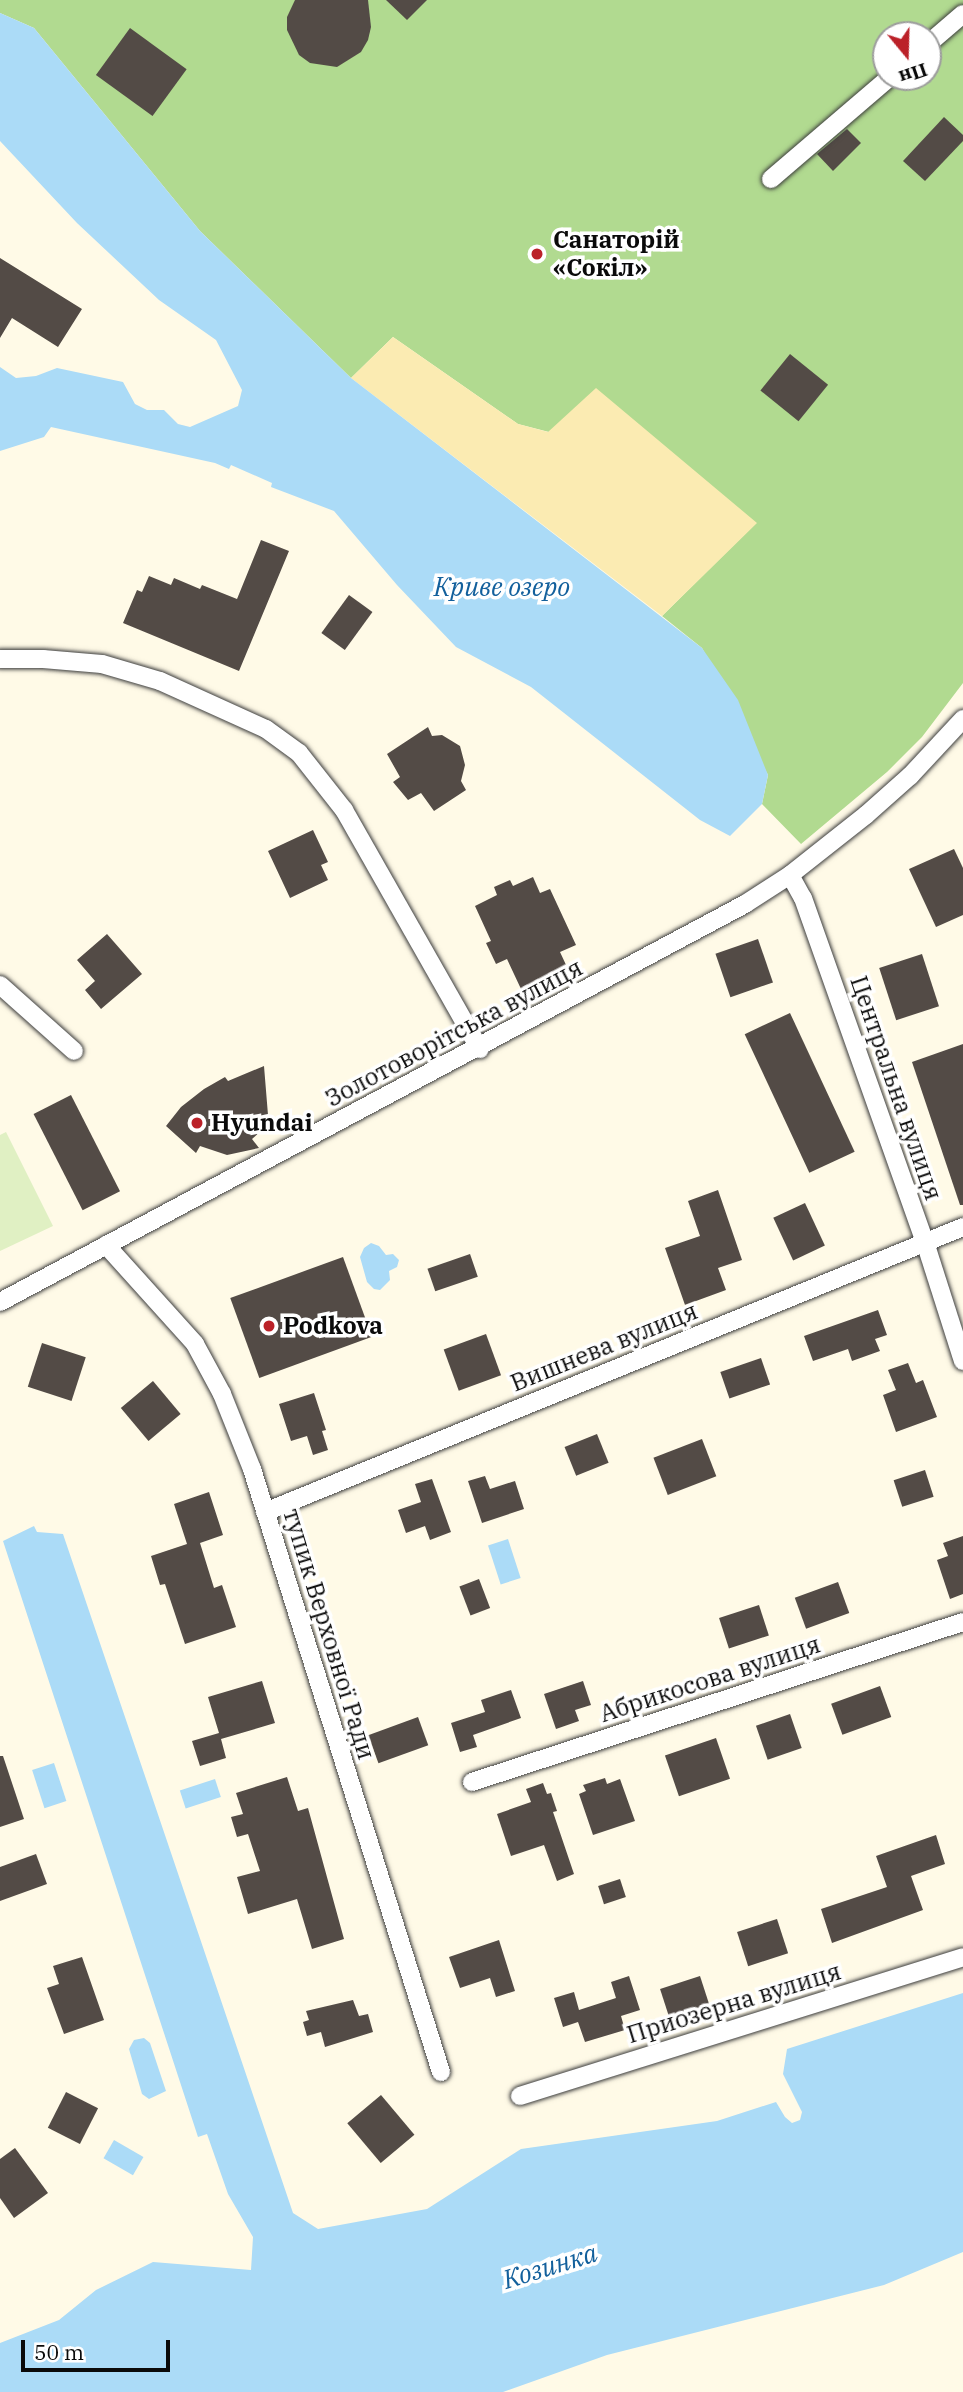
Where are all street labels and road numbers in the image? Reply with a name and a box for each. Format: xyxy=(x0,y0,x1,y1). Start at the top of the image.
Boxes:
street label: Золотоворітська вулиця xyxy=(321,953,587,1113)
street label: Центральна вулиця xyxy=(844,972,948,1204)
street label: Вишнева вулиця xyxy=(506,1296,702,1398)
street label: тупик Верховної Ради xyxy=(277,1505,381,1763)
street label: Абрикосова вулиця xyxy=(596,1630,824,1728)
street label: Приозерна вулиця xyxy=(623,1957,845,2049)

